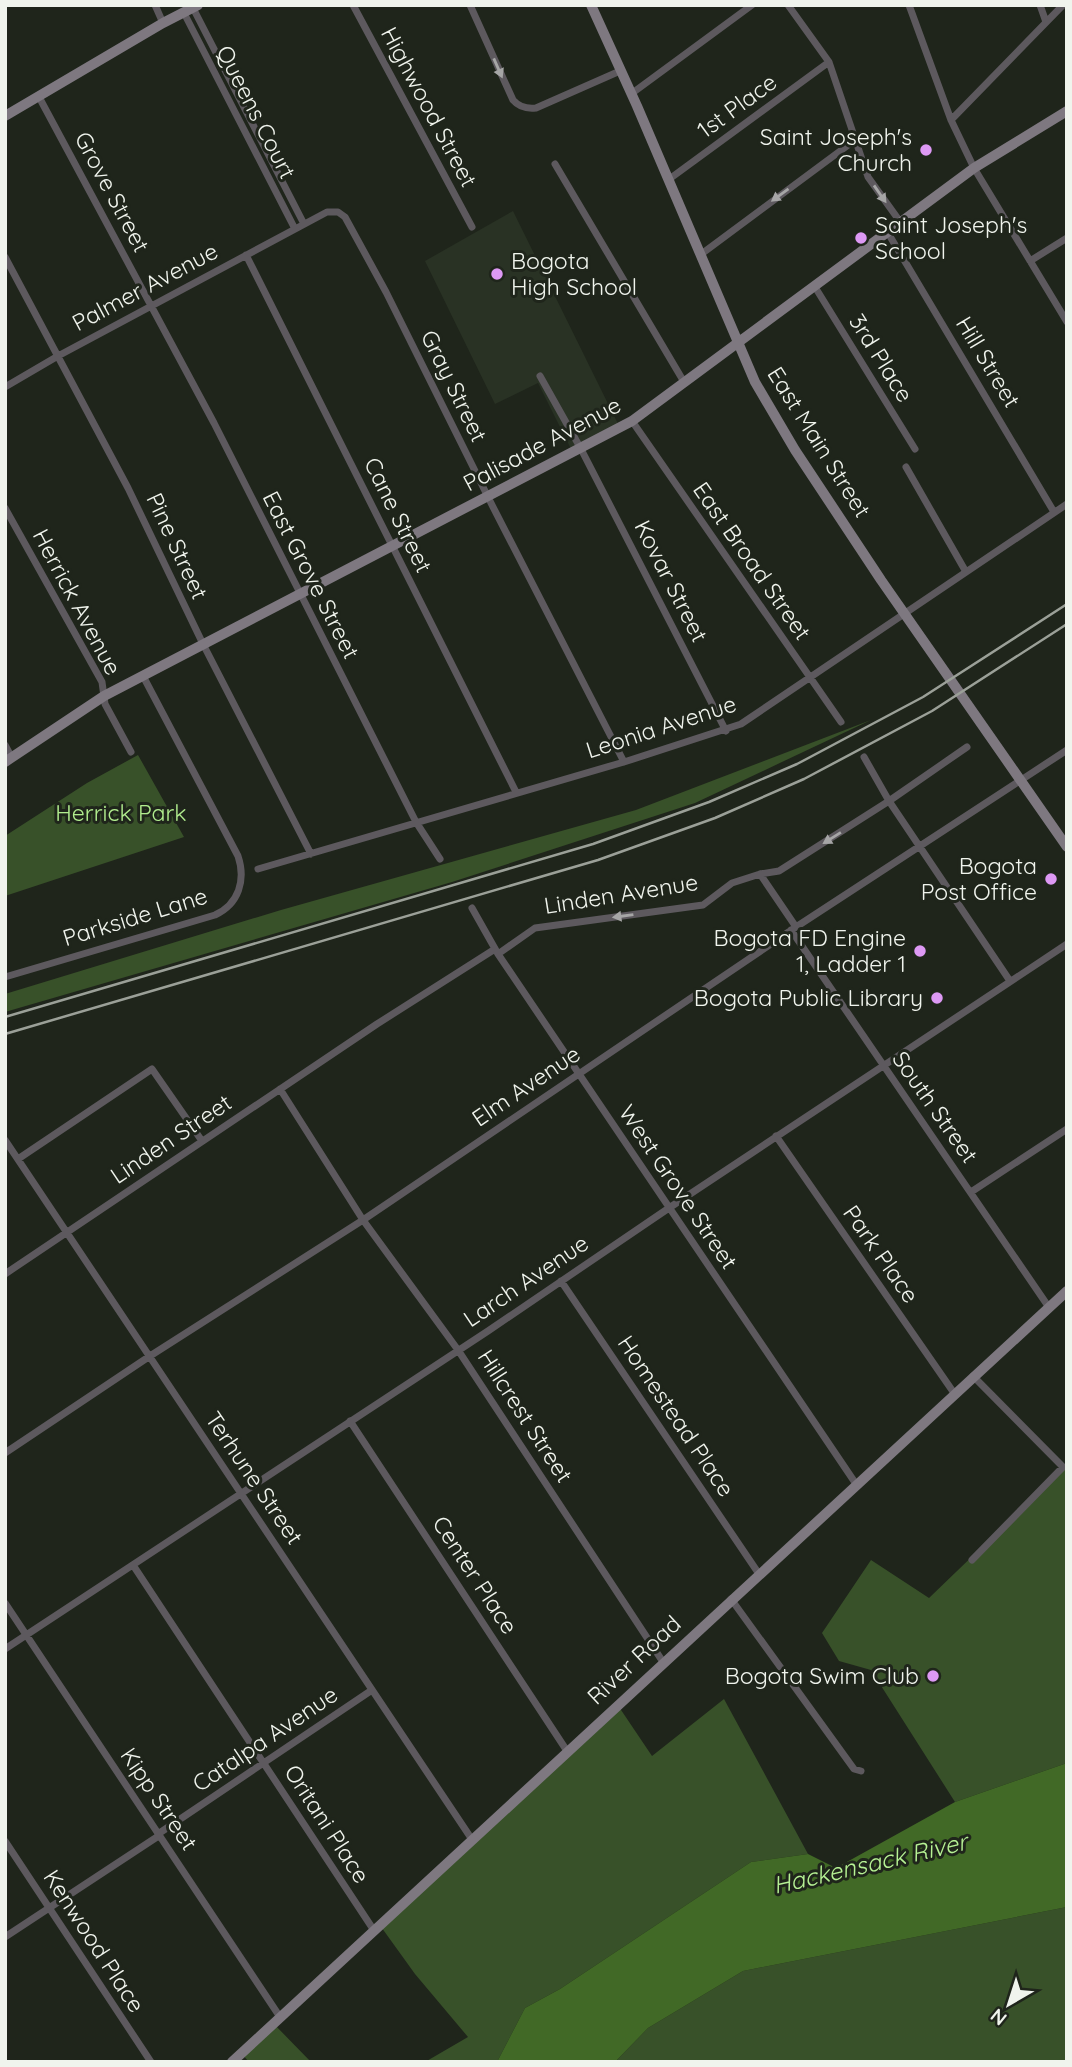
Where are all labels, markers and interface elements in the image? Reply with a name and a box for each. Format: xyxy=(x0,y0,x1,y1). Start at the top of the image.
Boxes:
street label: Highwood Street xyxy=(375,22,484,192)
street label: Queens Court xyxy=(210,40,303,184)
one-way arrow xyxy=(493,57,504,78)
street label: 1st Place xyxy=(691,67,782,144)
place label: Saint Joseph's Church xyxy=(760,122,912,177)
street label: Grove Street xyxy=(69,127,156,257)
marker: Saint Joseph's Church xyxy=(918,142,934,158)
one-way arrow xyxy=(873,185,887,203)
one-way arrow xyxy=(771,188,789,202)
place label: Saint Joseph's School xyxy=(875,210,1027,265)
marker: Saint Joseph's School xyxy=(853,230,869,246)
street label: Palmer Avenue xyxy=(67,236,222,337)
place label: Bogota High School xyxy=(511,246,637,301)
marker: Bogota High School xyxy=(489,266,505,282)
street label: 3rd Place xyxy=(843,308,920,407)
street label: Hill Street xyxy=(950,311,1027,413)
street label: Gray Street xyxy=(415,325,494,447)
street label: East Main Street xyxy=(762,361,877,523)
street label: Palisade Avenue xyxy=(458,390,626,497)
street label: Cane Street xyxy=(358,453,439,577)
street label: East Broad Street xyxy=(687,476,818,645)
street label: East Grove Street xyxy=(257,486,366,664)
street label: Pine Street xyxy=(140,488,215,604)
street label: Kovar Street xyxy=(628,515,715,647)
street label: Herrick Avenue xyxy=(27,524,128,680)
street label: Leonia Avenue xyxy=(582,689,740,764)
park label: Herrick Park xyxy=(55,798,187,827)
one-way arrow xyxy=(822,831,841,844)
place label: Bogota Post Office xyxy=(921,851,1037,906)
street label: Linden Avenue xyxy=(542,867,700,920)
marker: Bogota Post Office xyxy=(1043,871,1059,887)
street label: Parkside Lane xyxy=(59,881,211,952)
one-way arrow xyxy=(612,910,634,921)
place label: Bogota FD Engine 1, Ladder 1 xyxy=(714,923,906,978)
marker: Bogota FD Engine 1, Ladder 1 xyxy=(912,943,928,959)
place label: Bogota Public Library xyxy=(694,983,923,1012)
marker: Bogota Public Library xyxy=(929,990,945,1006)
street label: Elm Avenue xyxy=(466,1039,585,1132)
street label: South Street xyxy=(886,1045,985,1168)
street label: Linden Street xyxy=(105,1087,237,1190)
street label: West Grove Street xyxy=(613,1099,744,1275)
street label: Park Place xyxy=(837,1199,926,1308)
street label: Larch Avenue xyxy=(458,1228,594,1333)
street label: Homestead Place xyxy=(612,1330,741,1502)
street label: Hillcrest Street xyxy=(472,1344,579,1488)
street label: Terhune Street xyxy=(199,1406,310,1550)
street label: Center Place xyxy=(427,1510,524,1639)
street label: River Road xyxy=(581,1609,687,1710)
place label: Bogota Swim Club xyxy=(725,1661,919,1690)
marker: Bogota Swim Club xyxy=(925,1668,941,1684)
street label: Catalpa Avenue xyxy=(187,1679,343,1798)
street label: Kipp Street xyxy=(115,1742,204,1856)
street label: Oritani Place xyxy=(278,1759,376,1888)
water label: Hackensack River xyxy=(770,1825,972,1900)
street label: Kenwood Place xyxy=(37,1864,151,2018)
north arrow xyxy=(974,1969,1044,2039)
text: N xyxy=(985,2003,1011,2031)

